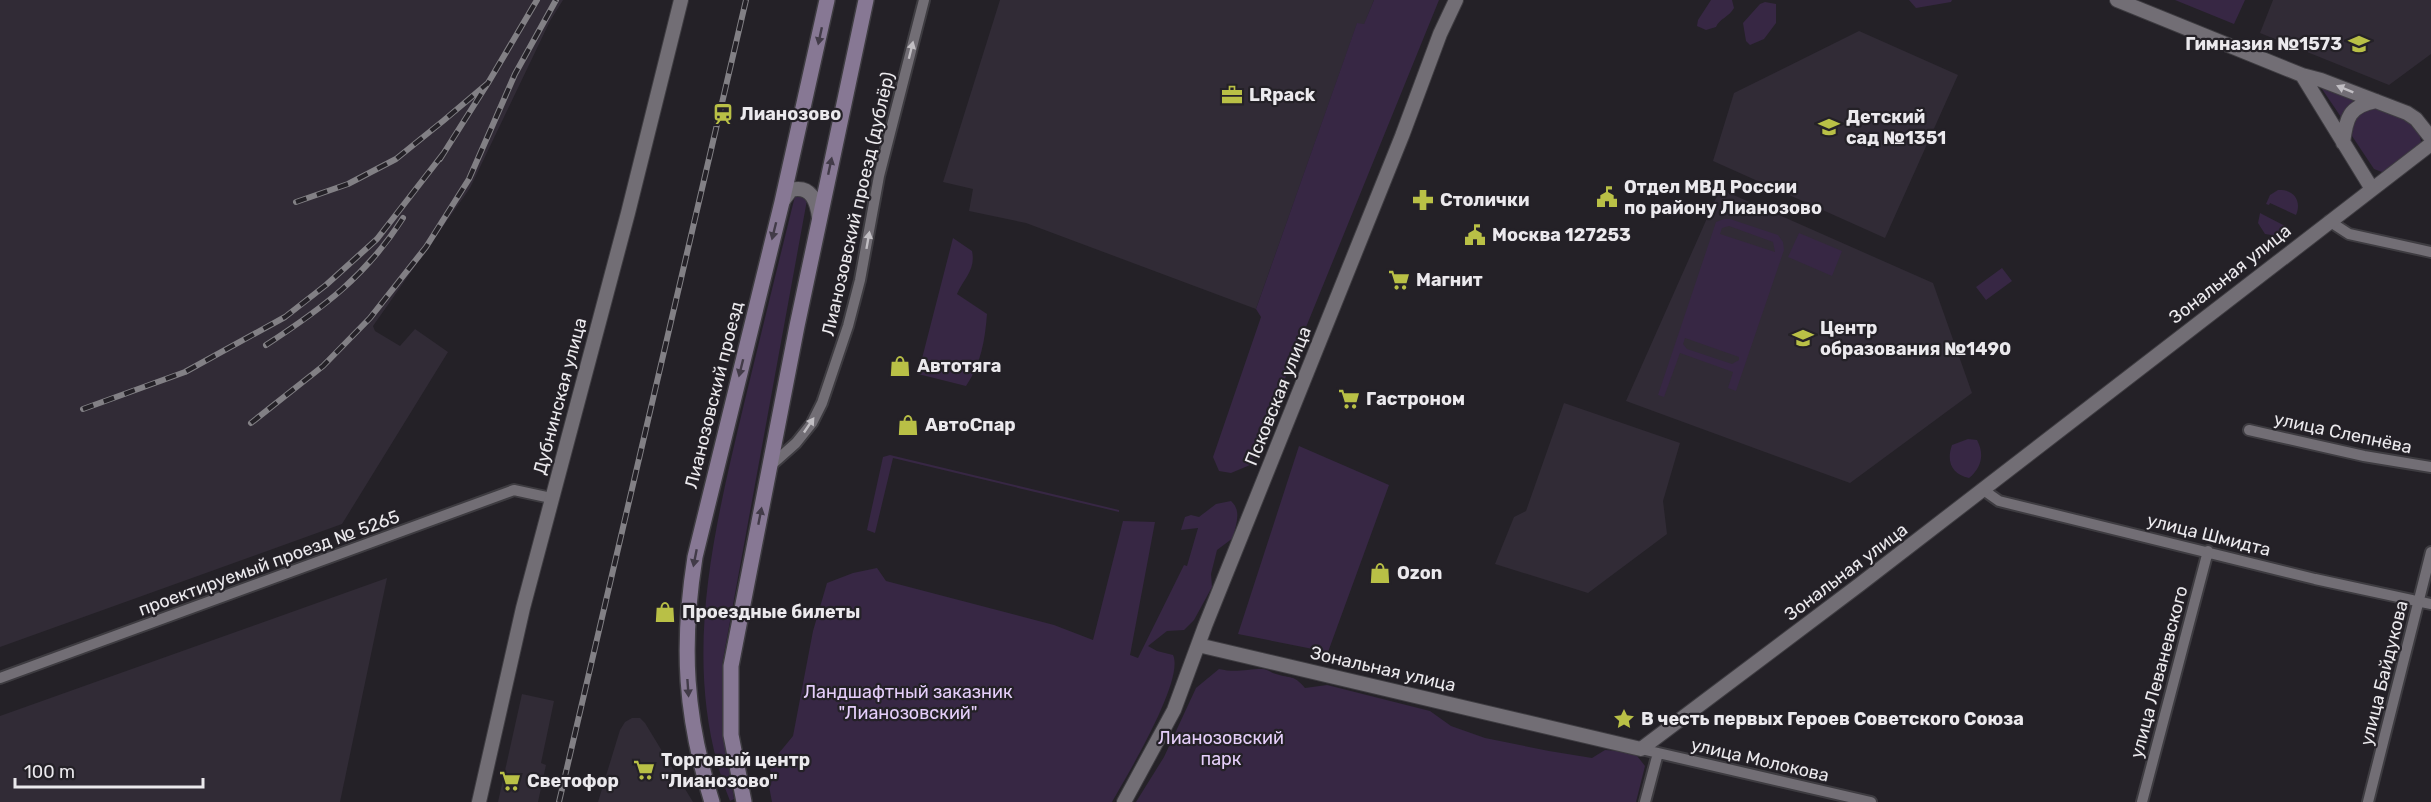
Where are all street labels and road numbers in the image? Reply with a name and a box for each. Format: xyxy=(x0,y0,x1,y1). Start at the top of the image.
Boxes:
street label: Лианозовский проезд (дублёр) xyxy=(817,70,899,338)
street label: Зональная улица xyxy=(2165,220,2295,328)
street label: Лианозовский проезд xyxy=(680,299,748,491)
street label: Дубнинская улица xyxy=(528,315,592,477)
street label: Псковская улица xyxy=(1240,323,1316,469)
street label: улица Слепнёва xyxy=(2272,408,2414,458)
street label: проектируемый проезд № 5265 xyxy=(135,505,403,621)
street label: улица Шмидта xyxy=(2145,509,2273,561)
street label: Зональная улица xyxy=(1780,518,1912,626)
street label: улица Леваневского xyxy=(2125,583,2193,761)
street label: улица Байдукова xyxy=(2355,598,2413,748)
street label: Зональная улица xyxy=(1308,642,1458,696)
street label: улица Молокова xyxy=(1689,733,1831,787)

